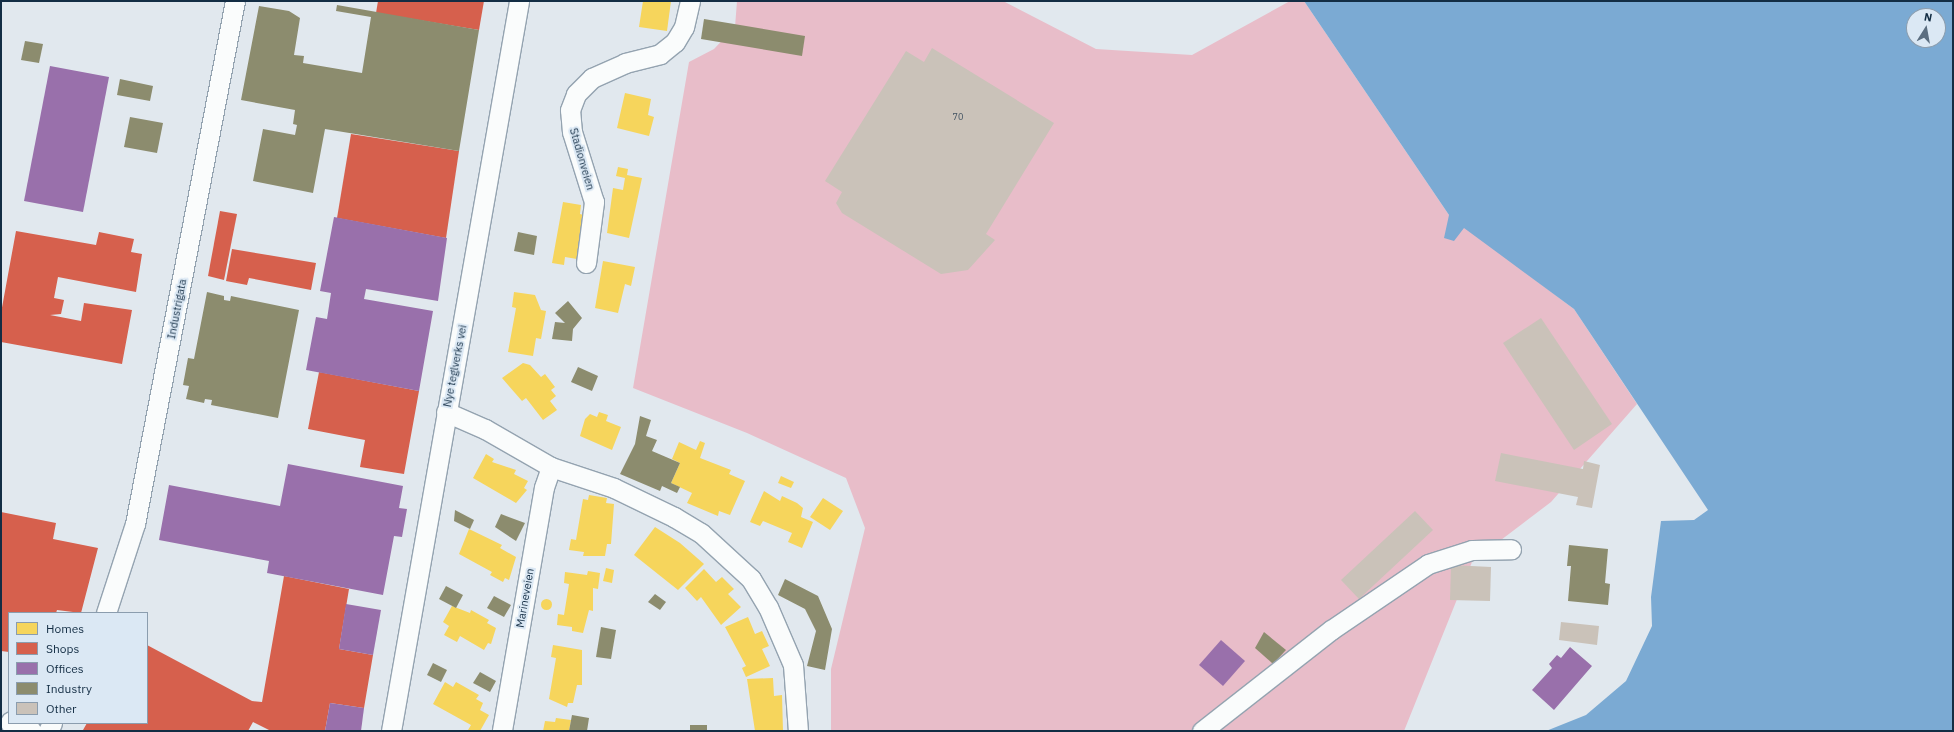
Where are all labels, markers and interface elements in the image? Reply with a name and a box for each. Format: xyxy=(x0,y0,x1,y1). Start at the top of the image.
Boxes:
north arrow xyxy=(1906,8,1946,48)
text: N xyxy=(1923,10,1933,25)
house number: 70 xyxy=(953,112,963,122)
street label: Stadionveien xyxy=(567,126,597,192)
street label: Industrigata xyxy=(165,278,189,340)
street label: Nye teglverks vei xyxy=(441,324,469,408)
street label: Marineveien xyxy=(513,567,537,629)
legend xyxy=(8,612,148,724)
text: Homes xyxy=(46,621,84,636)
text: Shops xyxy=(46,641,79,656)
text: Offices xyxy=(46,661,84,676)
text: Industry xyxy=(46,681,92,696)
text: Other xyxy=(46,701,77,716)

